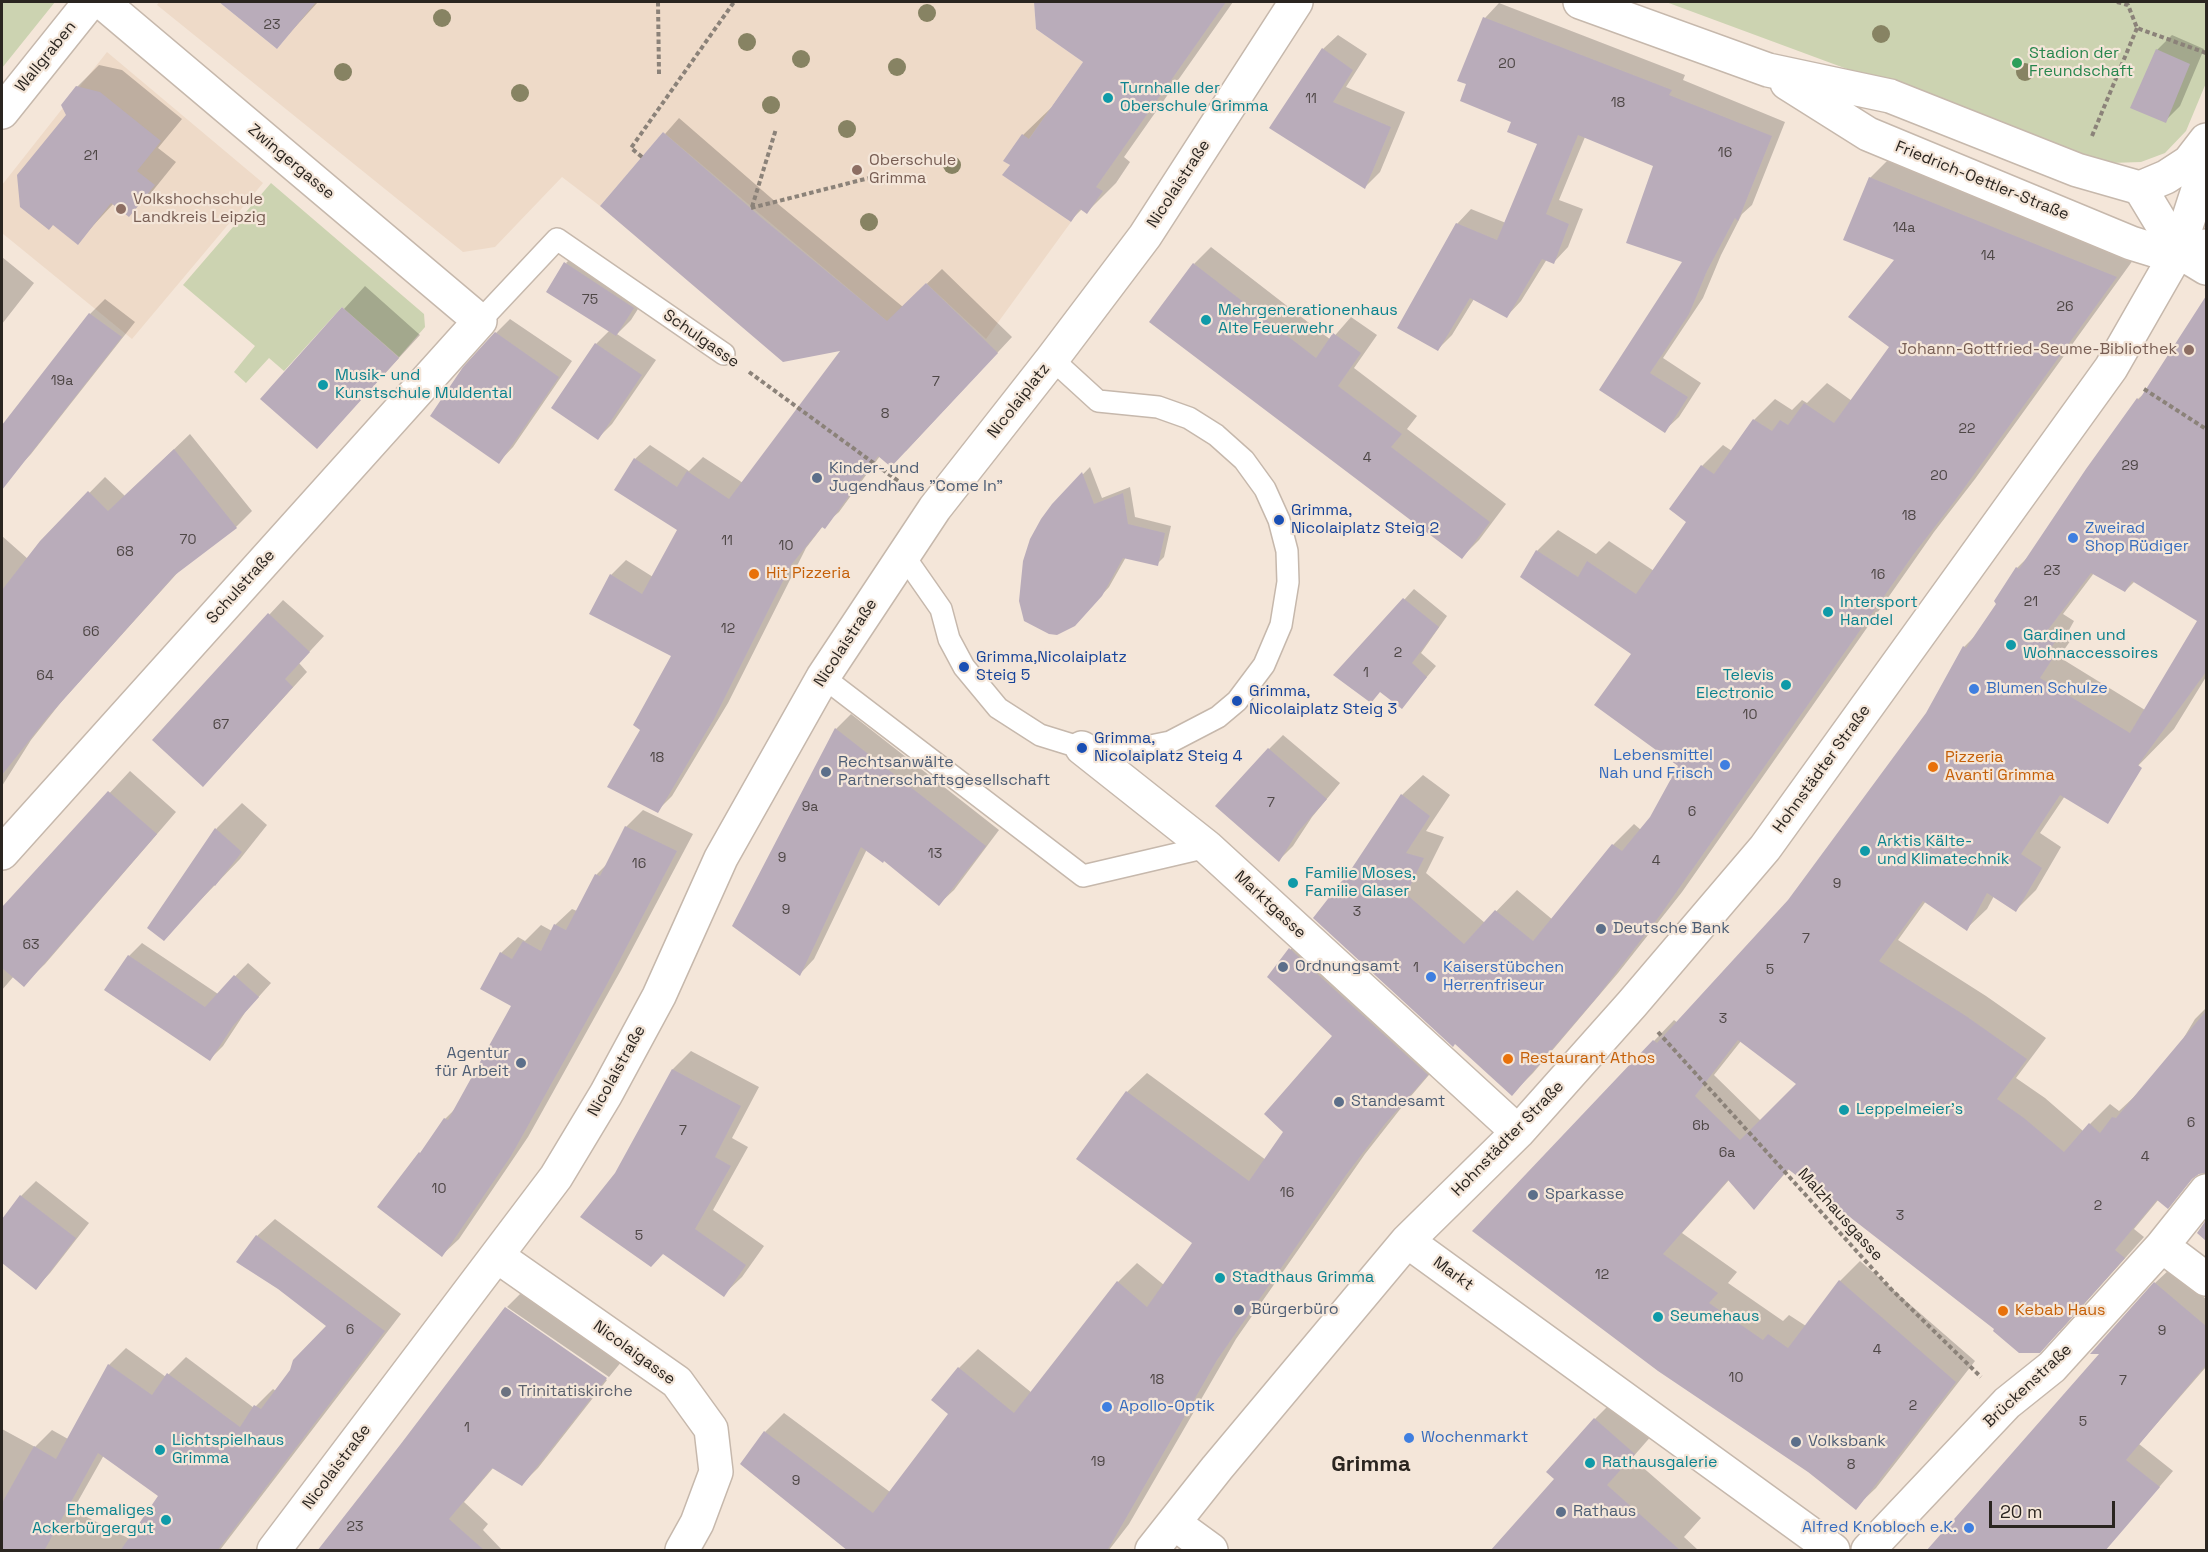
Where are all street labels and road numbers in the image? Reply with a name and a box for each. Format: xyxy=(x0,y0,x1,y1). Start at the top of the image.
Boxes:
street label: Wallgraben xyxy=(12,18,80,96)
street label: Zwingergasse xyxy=(244,120,338,204)
street label: Nicolaistraße xyxy=(1143,136,1215,232)
street label: Friedrich-Oettler-Straße xyxy=(1892,137,2072,225)
street label: Schulgasse xyxy=(659,306,743,372)
street label: Nicolaiplatz xyxy=(984,360,1054,442)
street label: Schulstraße xyxy=(203,546,279,628)
street label: Nicolaistraße xyxy=(810,595,882,691)
street label: Hohnstädter Straße xyxy=(1769,701,1875,837)
street label: Marktgasse xyxy=(1230,867,1310,943)
street label: Nicolaistraße xyxy=(584,1022,650,1120)
street label: Hohnstädter Straße xyxy=(1448,1077,1568,1201)
street label: Malzhausgasse xyxy=(1793,1165,1887,1265)
street label: Markt xyxy=(1429,1253,1477,1295)
street label: Nicolaigasse xyxy=(589,1317,679,1389)
street label: Brückenstraße xyxy=(1980,1340,2076,1432)
street label: Nicolaistraße xyxy=(299,1421,375,1513)

